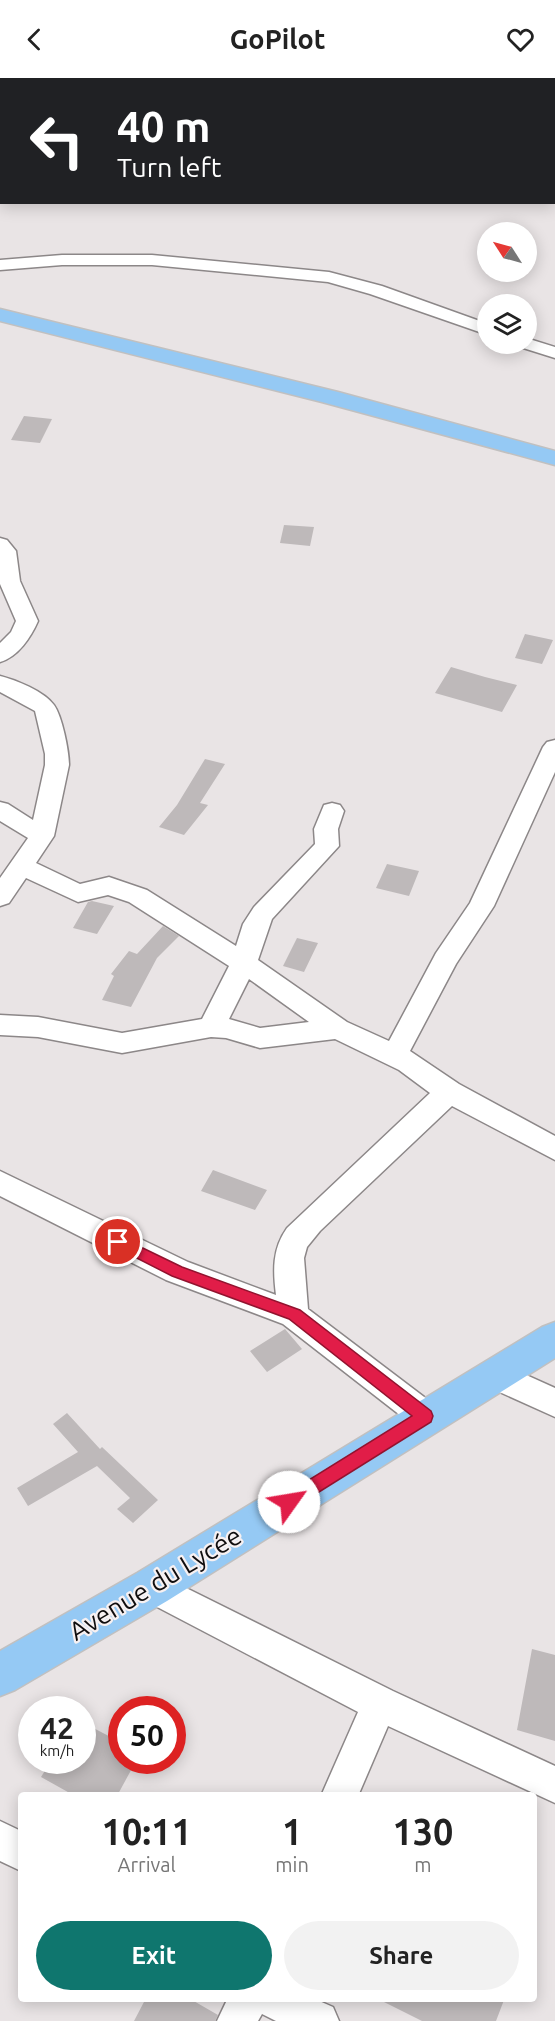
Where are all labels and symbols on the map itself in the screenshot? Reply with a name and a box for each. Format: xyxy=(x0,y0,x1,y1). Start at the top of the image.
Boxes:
north arrow xyxy=(477,222,537,282)
pin xyxy=(92,1216,143,1267)
position arrow xyxy=(257,1470,321,1534)
street label: Avenue du Lycée xyxy=(64,1520,246,1646)
speed limit sign: 50 xyxy=(108,1696,186,1774)

